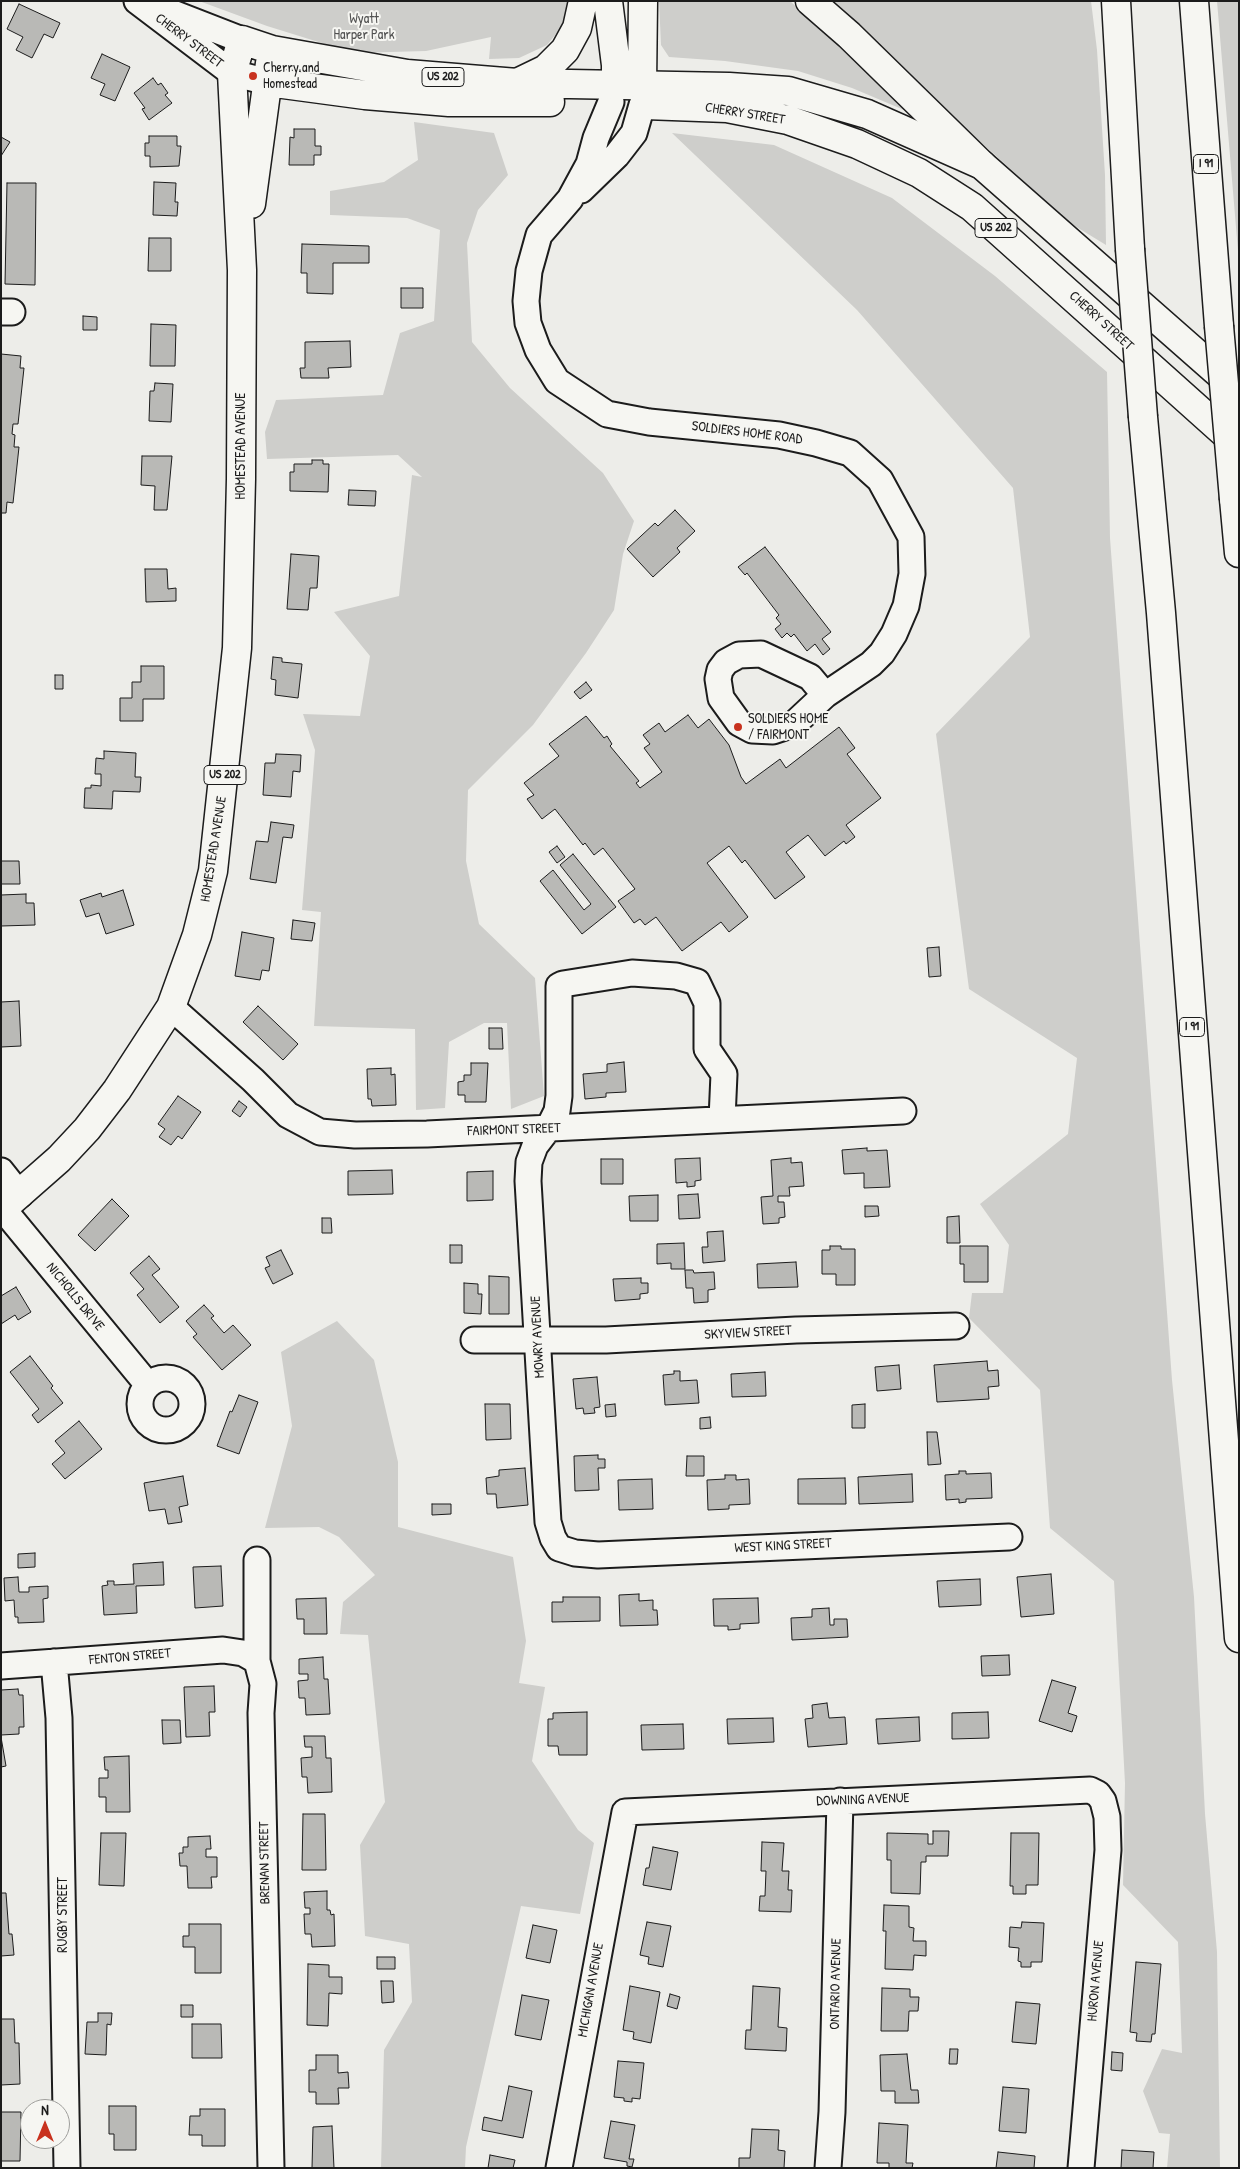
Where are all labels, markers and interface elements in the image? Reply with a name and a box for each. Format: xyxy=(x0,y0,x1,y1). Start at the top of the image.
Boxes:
street label: CHERRY STREET xyxy=(152,10,226,72)
park label: Wyatt Harper Park xyxy=(333,11,395,44)
place label: Cherry and Homestead xyxy=(263,60,319,92)
road number: US 202 xyxy=(422,68,464,86)
marker: Cherry and Homestead xyxy=(247,70,259,82)
street label: CHERRY STREET xyxy=(704,99,786,129)
road number: I 91 xyxy=(1194,154,1218,173)
road number: US 202 xyxy=(975,218,1017,238)
street label: CHERRY STREET xyxy=(1065,288,1137,354)
street label: HOMESTEAD AVENUE xyxy=(233,393,249,499)
street label: SOLDIERS HOME ROAD xyxy=(691,418,803,448)
place label: SOLDIERS HOME / FAIRMONT xyxy=(748,711,828,744)
marker: SOLDIERS HOME / FAIRMONT xyxy=(732,721,744,733)
road number: US 202 xyxy=(204,766,246,784)
street label: HOMESTEAD AVENUE xyxy=(197,795,231,903)
road number: I 91 xyxy=(1180,1018,1204,1036)
street label: FAIRMONT STREET xyxy=(467,1120,561,1140)
street label: NICHOLLS DRIVE xyxy=(42,1259,108,1335)
street label: MOWRY AVENUE xyxy=(527,1295,549,1379)
street label: SKYVIEW STREET xyxy=(704,1322,792,1344)
street label: WEST KING STREET xyxy=(734,1535,832,1557)
street label: FENTON STREET xyxy=(88,1645,172,1669)
street label: DOWNING AVENUE xyxy=(816,1790,910,1810)
street label: BRENAN STREET xyxy=(256,1821,274,1905)
street label: RUGBY STREET xyxy=(55,1877,71,1953)
street label: ONTARIO AVENUE xyxy=(827,1938,845,2030)
street label: HURON AVENUE xyxy=(1084,1940,1108,2022)
street label: MICHIGAN AVENUE xyxy=(574,1941,608,2039)
north arrow xyxy=(20,2099,70,2149)
text: N xyxy=(41,2100,49,2119)

